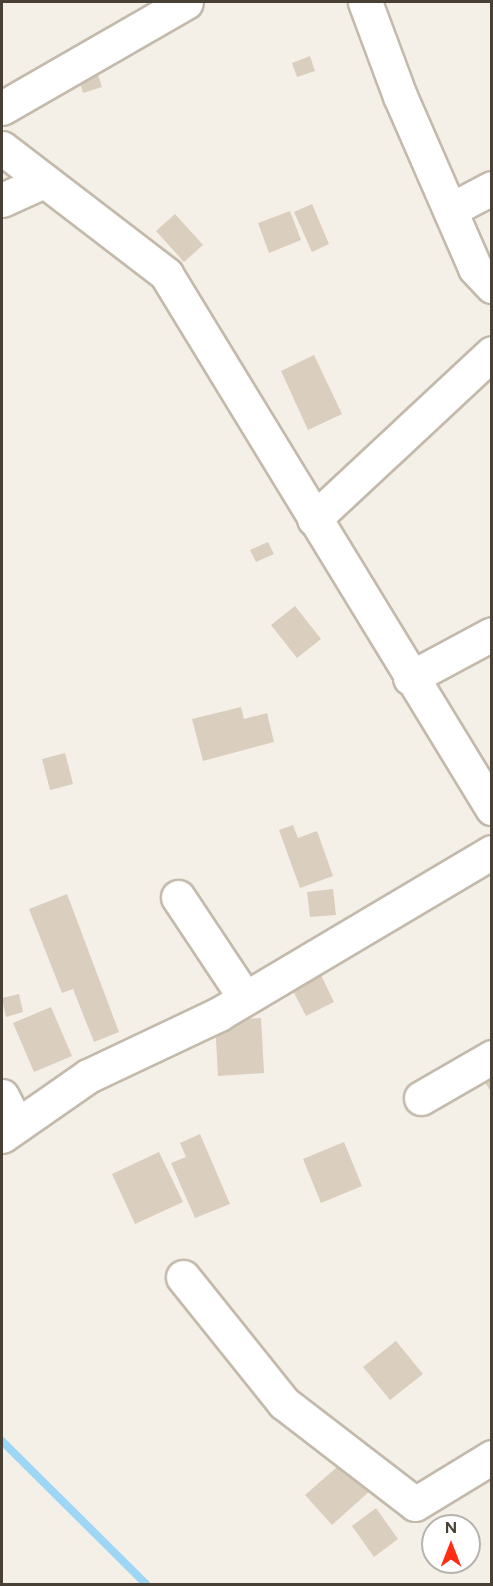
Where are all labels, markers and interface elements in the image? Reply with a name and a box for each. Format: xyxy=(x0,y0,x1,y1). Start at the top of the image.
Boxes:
north arrow xyxy=(421,1514,481,1574)
text: N xyxy=(445,1518,457,1537)

